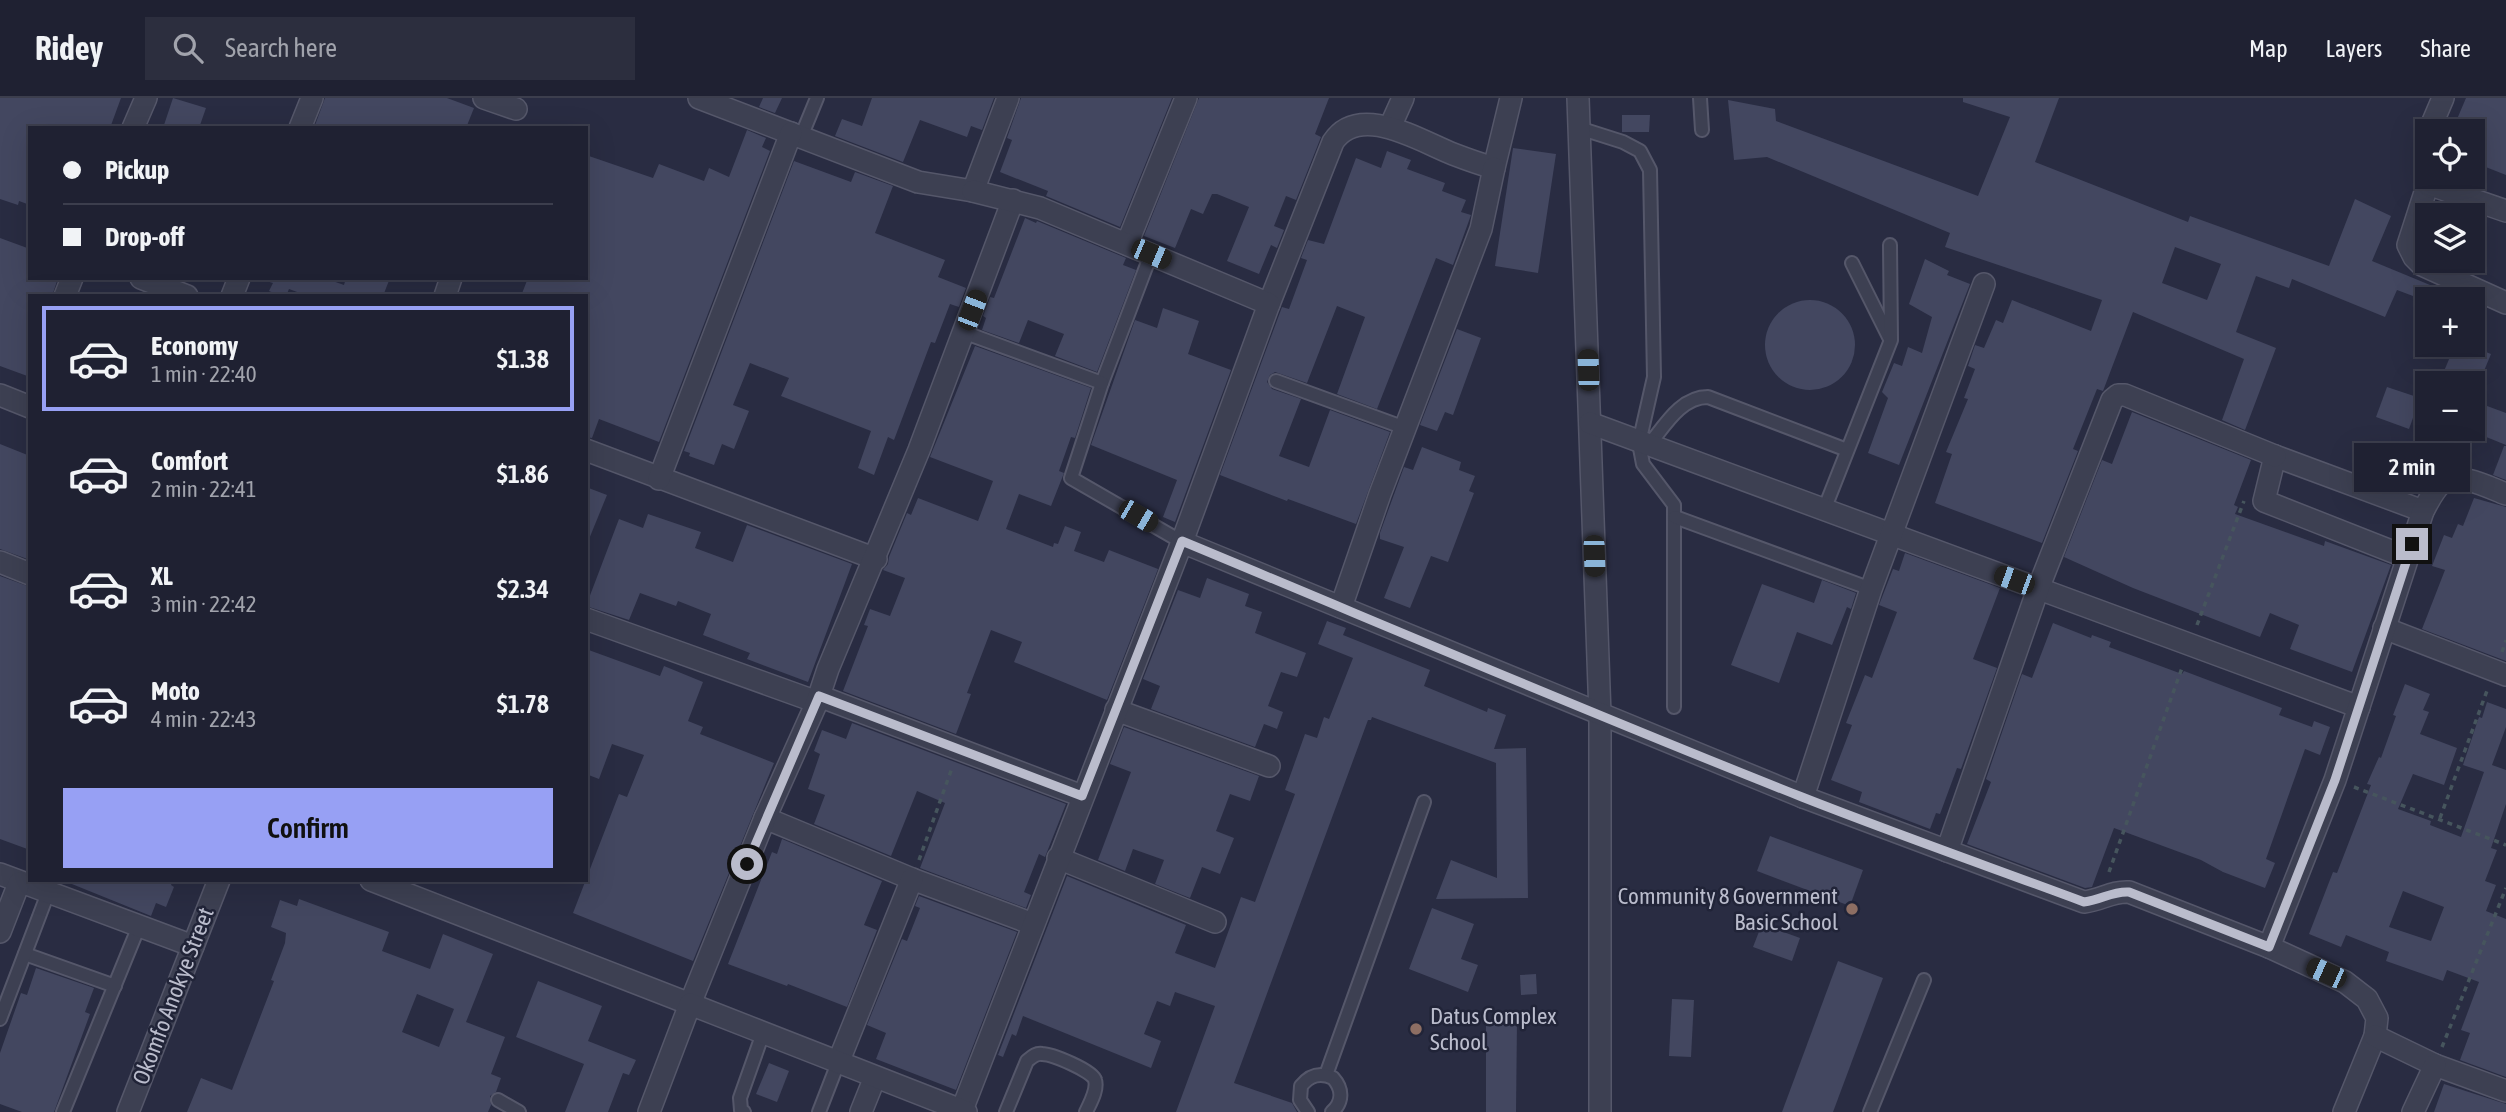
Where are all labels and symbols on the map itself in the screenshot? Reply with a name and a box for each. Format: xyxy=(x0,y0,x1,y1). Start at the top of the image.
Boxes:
car xyxy=(1128,236,1175,272)
car xyxy=(955,287,990,333)
car xyxy=(1577,349,1600,391)
callout: 2 min xyxy=(2354,442,2470,492)
car xyxy=(1115,496,1162,536)
route end xyxy=(2396,528,2428,560)
car xyxy=(1583,535,1606,577)
car xyxy=(1991,563,2038,597)
route start xyxy=(731,848,763,880)
place label: Community 8 Government Basic School xyxy=(1618,883,1838,935)
marker: Community 8 Government Basic School xyxy=(1844,901,1860,917)
street label: Okomfo Anokye Street xyxy=(127,904,219,1088)
car xyxy=(2303,955,2350,991)
place label: Datus Complex School xyxy=(1430,1003,1557,1055)
marker: Datus Complex School xyxy=(1408,1021,1424,1037)

